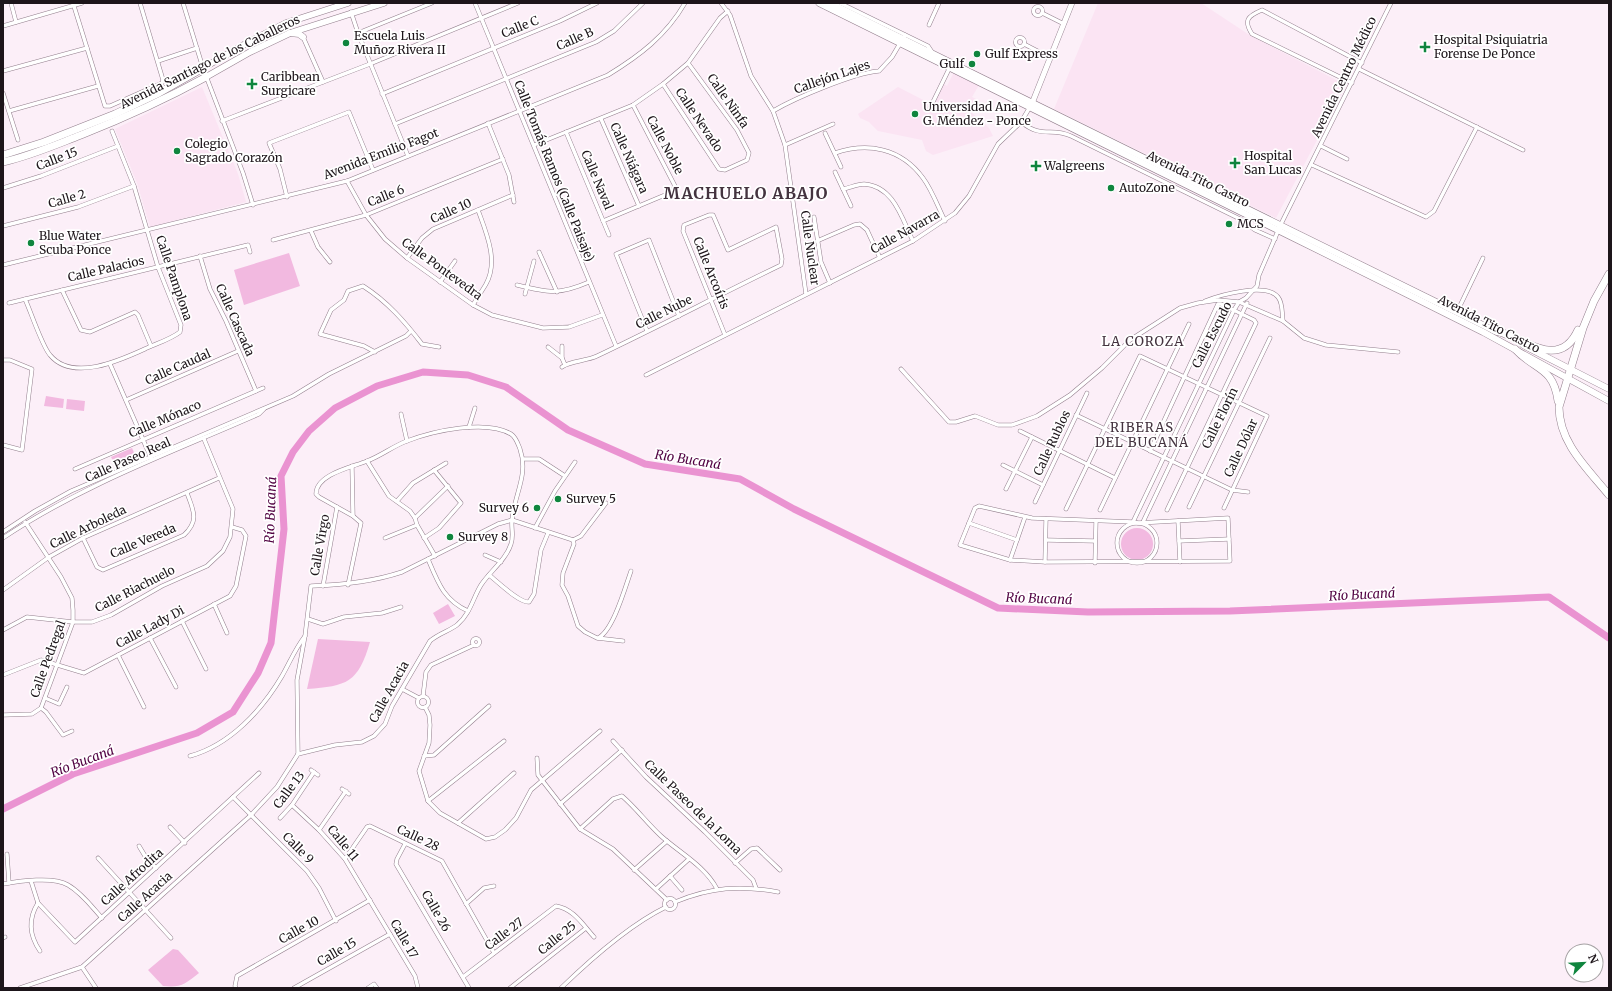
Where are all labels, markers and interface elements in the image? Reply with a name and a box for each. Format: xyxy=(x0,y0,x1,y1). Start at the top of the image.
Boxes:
street label: Avenida Santiago de los Caballeros xyxy=(117,11,302,112)
street label: Calle C xyxy=(499,12,541,41)
street label: Avenida Centro Médico xyxy=(1307,14,1379,141)
street label: Calle B xyxy=(554,24,596,53)
place label: Escuela Luis Muñoz Rivera II xyxy=(354,28,446,57)
place label: Hospital Psiquiatria Forense De Ponce xyxy=(1434,32,1548,61)
marker: Escuela Luis Muñoz Rivera II xyxy=(341,38,351,48)
marker: Hospital Psiquiatria Forense De Ponce xyxy=(1419,41,1431,53)
place label: Gulf Express xyxy=(985,46,1058,61)
marker: Gulf Express xyxy=(972,49,982,59)
street label: Callejón Lajes xyxy=(792,56,872,97)
place label: Gulf xyxy=(940,56,964,71)
marker: Gulf xyxy=(967,59,977,69)
place label: Caribbean Surgicare xyxy=(261,69,320,98)
street label: Calle Ninfa xyxy=(704,71,753,131)
marker: Caribbean Surgicare xyxy=(246,78,258,90)
street label: Calle Tomás Ramos (Calle Paisaje) xyxy=(511,78,598,264)
street label: Calle Nevado xyxy=(672,85,726,155)
place label: Universidad Ana G. Méndez - Ponce xyxy=(923,99,1031,128)
marker: Universidad Ana G. Méndez - Ponce xyxy=(910,109,920,119)
street label: Calle Noble xyxy=(644,113,687,177)
street label: Calle Niágara xyxy=(607,120,652,196)
street label: Avenida Emilio Fagot xyxy=(320,125,441,183)
place label: Colegio Sagrado Corazón xyxy=(185,136,283,165)
street label: Calle 15 xyxy=(34,144,80,173)
marker: Colegio Sagrado Corazón xyxy=(172,146,182,156)
street label: Avenida Tito Castro xyxy=(1143,147,1252,210)
street label: Calle Naval xyxy=(578,148,617,212)
place label: Hospital San Lucas xyxy=(1244,148,1302,177)
marker: Hospital San Lucas xyxy=(1229,157,1241,169)
place label: Walgreens xyxy=(1043,158,1105,173)
marker: Walgreens xyxy=(1031,161,1041,171)
place label: AutoZone xyxy=(1118,180,1175,195)
street label: Calle 6 xyxy=(365,181,406,210)
district label: MACHUELO ABAJO xyxy=(664,183,828,203)
marker: AutoZone xyxy=(1106,183,1116,193)
street label: Calle 2 xyxy=(46,186,87,211)
street label: Calle 10 xyxy=(428,195,474,226)
street label: Calle Navarra xyxy=(868,206,942,257)
street label: Calle Nuclear xyxy=(798,210,823,287)
place label: MCS xyxy=(1237,216,1264,231)
marker: MCS xyxy=(1224,219,1234,229)
place label: Blue Water Scuba Ponce xyxy=(39,228,111,257)
street label: Calle Pamplona xyxy=(153,233,196,323)
street label: Calle Pontevedra xyxy=(399,234,486,303)
street label: Calle Arcoíris xyxy=(690,235,733,311)
marker: Blue Water Scuba Ponce xyxy=(26,238,36,248)
street label: Calle Palacios xyxy=(66,252,146,285)
street label: Calle Cascada xyxy=(213,281,258,359)
street label: Calle Nube xyxy=(633,291,695,332)
street label: Avenida Tito Castro xyxy=(1435,291,1543,356)
street label: Calle Escudo xyxy=(1188,299,1235,370)
district label: LA COROZA xyxy=(1102,333,1184,350)
street label: Calle Caudal xyxy=(143,345,213,388)
street label: Calle Florín xyxy=(1198,385,1241,451)
street label: Calle Mónaco xyxy=(126,397,203,441)
street label: Calle Rublos xyxy=(1030,408,1073,478)
street label: Calle Dólar xyxy=(1220,416,1261,479)
district label: RIBERAS DEL BUCANÁ xyxy=(1095,419,1189,451)
street label: Calle Paseo Real xyxy=(83,434,173,485)
water label: Río Bucaná xyxy=(654,446,723,473)
water label: Río Bucaná xyxy=(261,476,280,544)
place label: Survey 5 xyxy=(566,491,616,506)
marker: Survey 5 xyxy=(553,494,563,504)
place label: Survey 6 xyxy=(479,500,529,515)
street label: Calle Arboleda xyxy=(47,501,129,551)
marker: Survey 6 xyxy=(532,503,542,513)
street label: Calle Virgo xyxy=(307,513,332,577)
street label: Calle Vereda xyxy=(108,520,178,561)
place label: Survey 8 xyxy=(458,529,508,544)
marker: Survey 8 xyxy=(445,532,455,542)
street label: Calle Riachuelo xyxy=(92,562,177,615)
water label: Río Bucaná xyxy=(1328,584,1396,605)
water label: Río Bucaná xyxy=(1005,589,1073,608)
street label: Calle Lady Di xyxy=(113,602,187,651)
street label: Calle Pedregal xyxy=(27,618,69,699)
street label: Calle Acacia xyxy=(365,658,412,725)
water label: Río Bucaná xyxy=(48,741,117,781)
street label: Calle Paseo de la Loma xyxy=(642,756,746,857)
street label: Calle 13 xyxy=(270,768,308,811)
street label: Calle 28 xyxy=(395,821,442,854)
street label: Calle 11 xyxy=(325,822,363,864)
street label: Calle 9 xyxy=(280,829,317,866)
street label: Calle Afrodita xyxy=(97,844,166,909)
street label: Calle Acacia xyxy=(114,868,175,925)
street label: Calle 26 xyxy=(419,887,454,934)
street label: Calle 10 xyxy=(276,912,322,947)
street label: Calle 27 xyxy=(481,914,526,953)
street label: Calle 17 xyxy=(387,917,422,961)
street label: Calle 25 xyxy=(535,918,579,958)
street label: Calle 15 xyxy=(314,934,359,969)
north arrow xyxy=(1564,943,1604,983)
text: N xyxy=(1585,952,1601,966)

